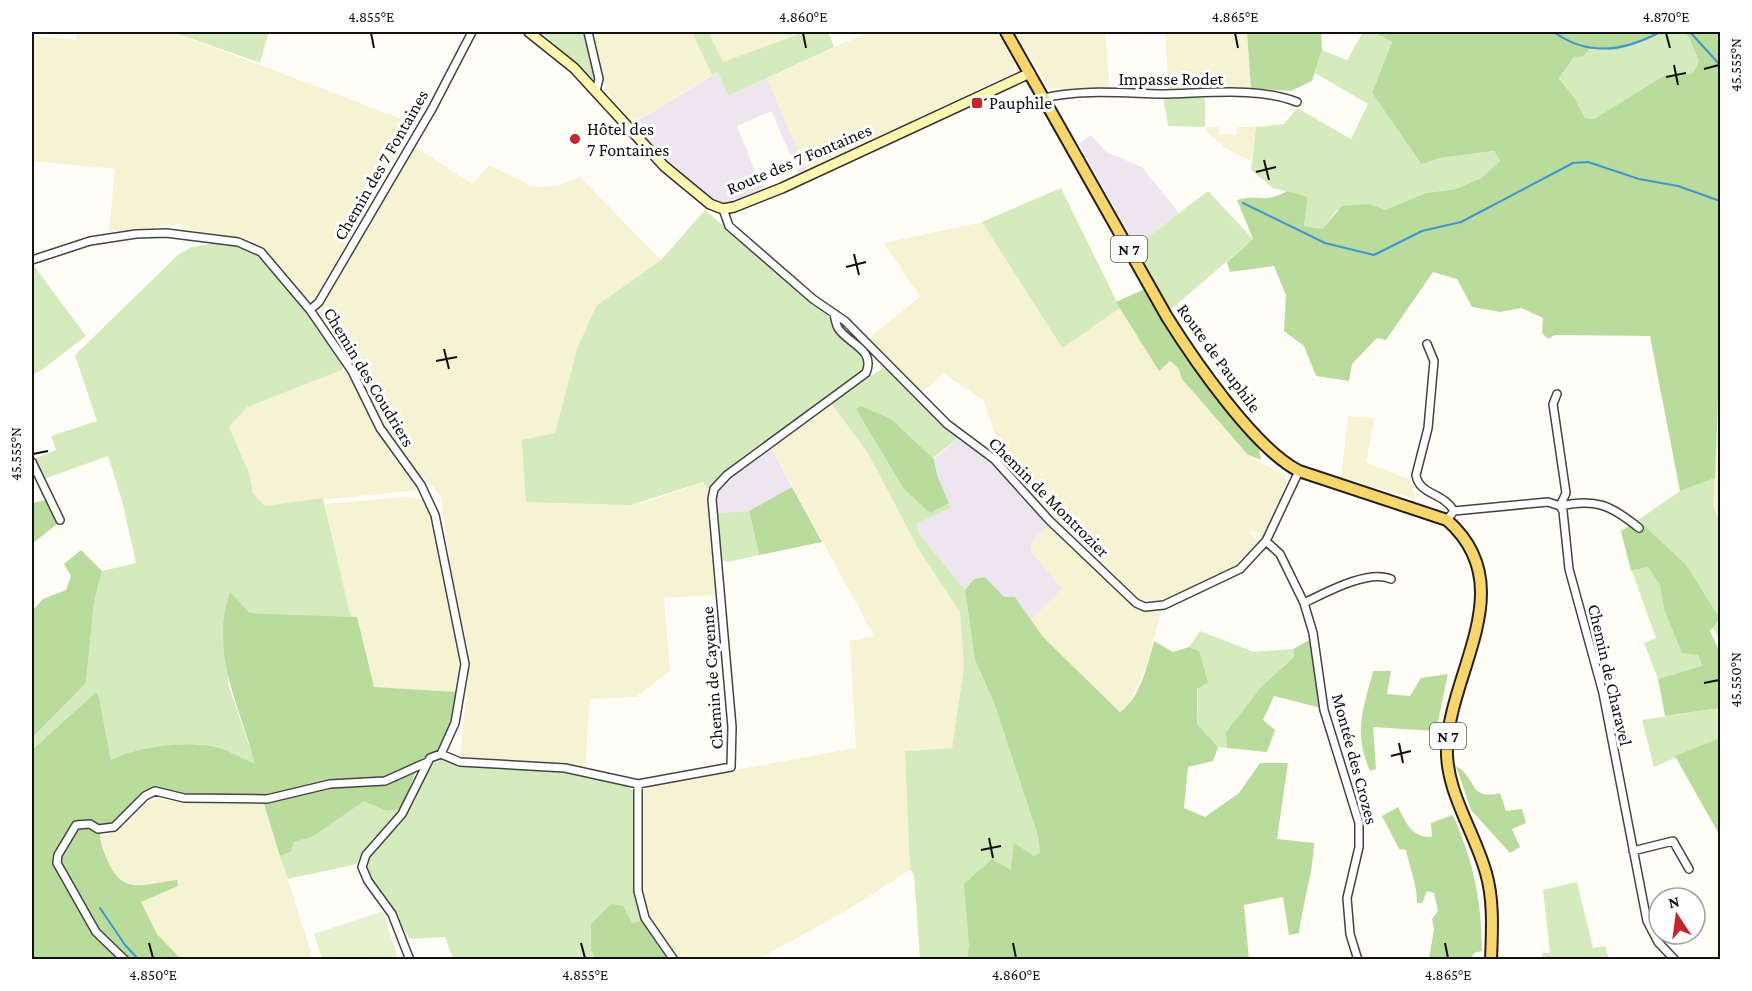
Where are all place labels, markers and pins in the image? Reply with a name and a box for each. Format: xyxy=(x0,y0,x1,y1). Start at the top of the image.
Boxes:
place label: Pauphile xyxy=(989,93,1052,113)
marker: Pauphile xyxy=(970,96,984,110)
place label: Hôtel des 7 Fontaines xyxy=(587,119,669,160)
marker: Hôtel des 7 Fontaines xyxy=(568,132,582,146)

